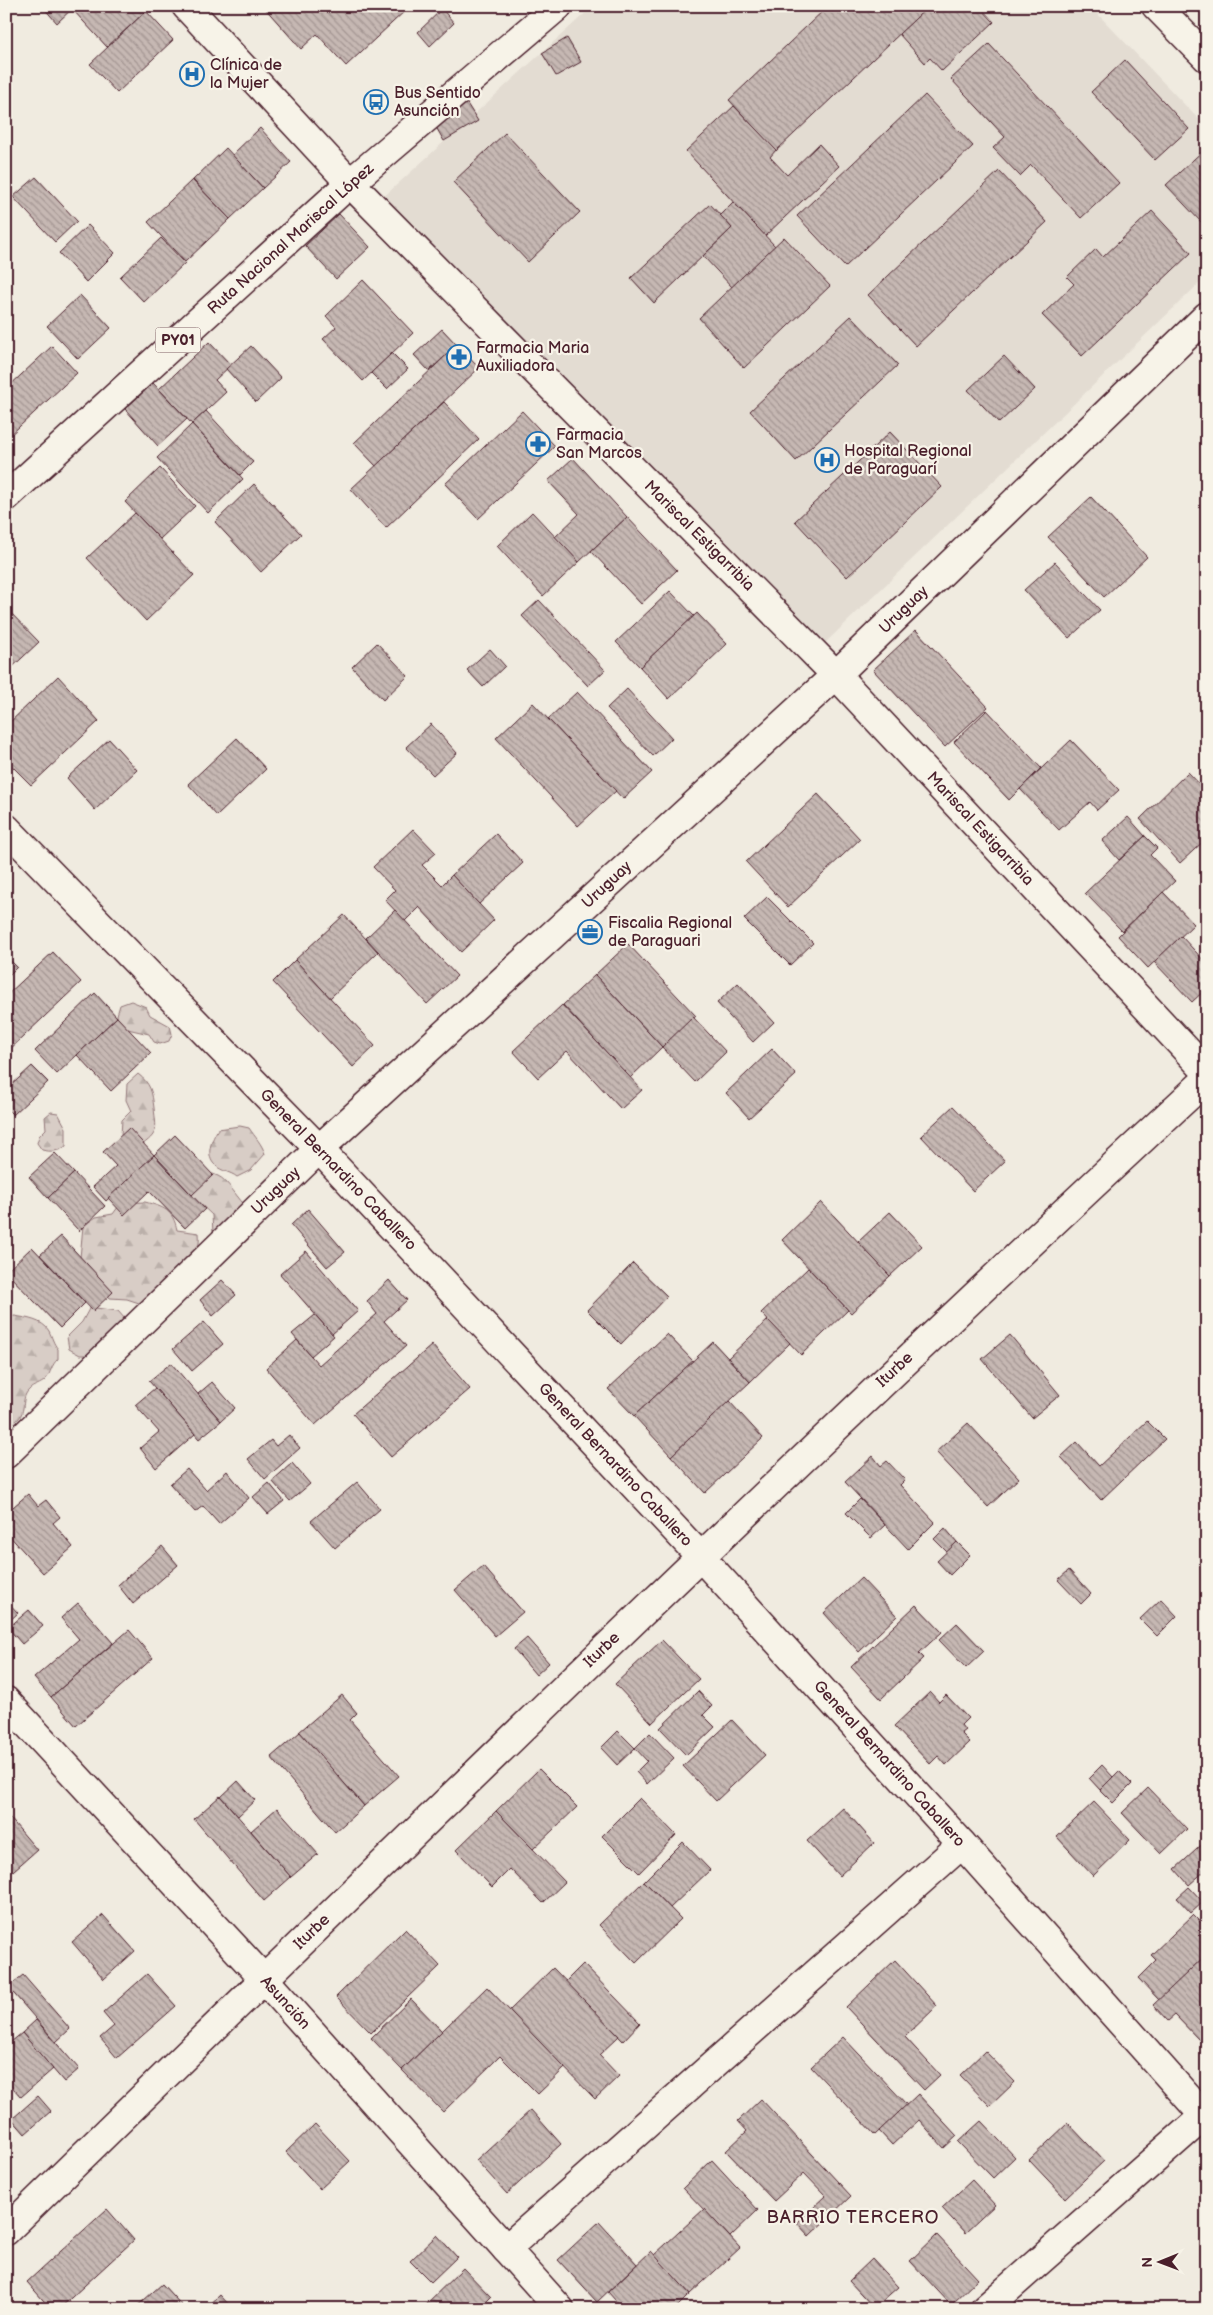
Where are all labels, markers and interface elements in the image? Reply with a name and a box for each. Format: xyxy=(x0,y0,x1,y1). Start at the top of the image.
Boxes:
place label: Clínica de la Mujer xyxy=(210,56,283,93)
hospital icon: Clínica de la Mujer xyxy=(179,61,205,87)
place label: Bus Sentido Asunción xyxy=(394,84,481,121)
bus stop icon: Bus Sentido Asunción xyxy=(363,89,389,115)
street label: Ruta Nacional Mariscal López xyxy=(204,159,378,318)
road number: PY01 xyxy=(156,328,200,352)
place label: Farmacia Maria Auxiliadora xyxy=(476,339,589,376)
pharmacy icon: Farmacia Maria Auxiliadora xyxy=(446,344,472,370)
place label: Farmacia San Marcos xyxy=(556,426,642,463)
pharmacy icon: Farmacia San Marcos xyxy=(525,431,551,457)
place label: Hospital Regional de Paraguarí xyxy=(844,442,972,479)
hospital icon: Hospital Regional de Paraguarí xyxy=(814,447,840,473)
street label: Mariscal Estigarribia xyxy=(640,477,758,595)
street label: Uruguay xyxy=(876,582,933,638)
street label: Mariscal Estigarribia xyxy=(922,768,1038,890)
street label: Uruguay xyxy=(578,857,636,913)
place label: Fiscalia Regional de Paraguari xyxy=(608,914,732,951)
office icon: Fiscalia Regional de Paraguari xyxy=(577,919,603,945)
street label: General Bernardino Caballero xyxy=(256,1085,420,1255)
street label: Uruguay xyxy=(248,1163,305,1219)
street label: Iturbe xyxy=(873,1348,918,1392)
street label: General Bernardino Caballero xyxy=(534,1379,696,1551)
street label: Iturbe xyxy=(580,1628,624,1672)
street label: General Bernardino Caballero xyxy=(809,1677,969,1851)
street label: Iturbe xyxy=(290,1910,334,1954)
street label: Asunción xyxy=(256,1972,314,2034)
district label: BARRIO TERCERO xyxy=(766,2207,940,2228)
north arrow xyxy=(1136,2238,1186,2288)
text: N xyxy=(1139,2257,1156,2268)

